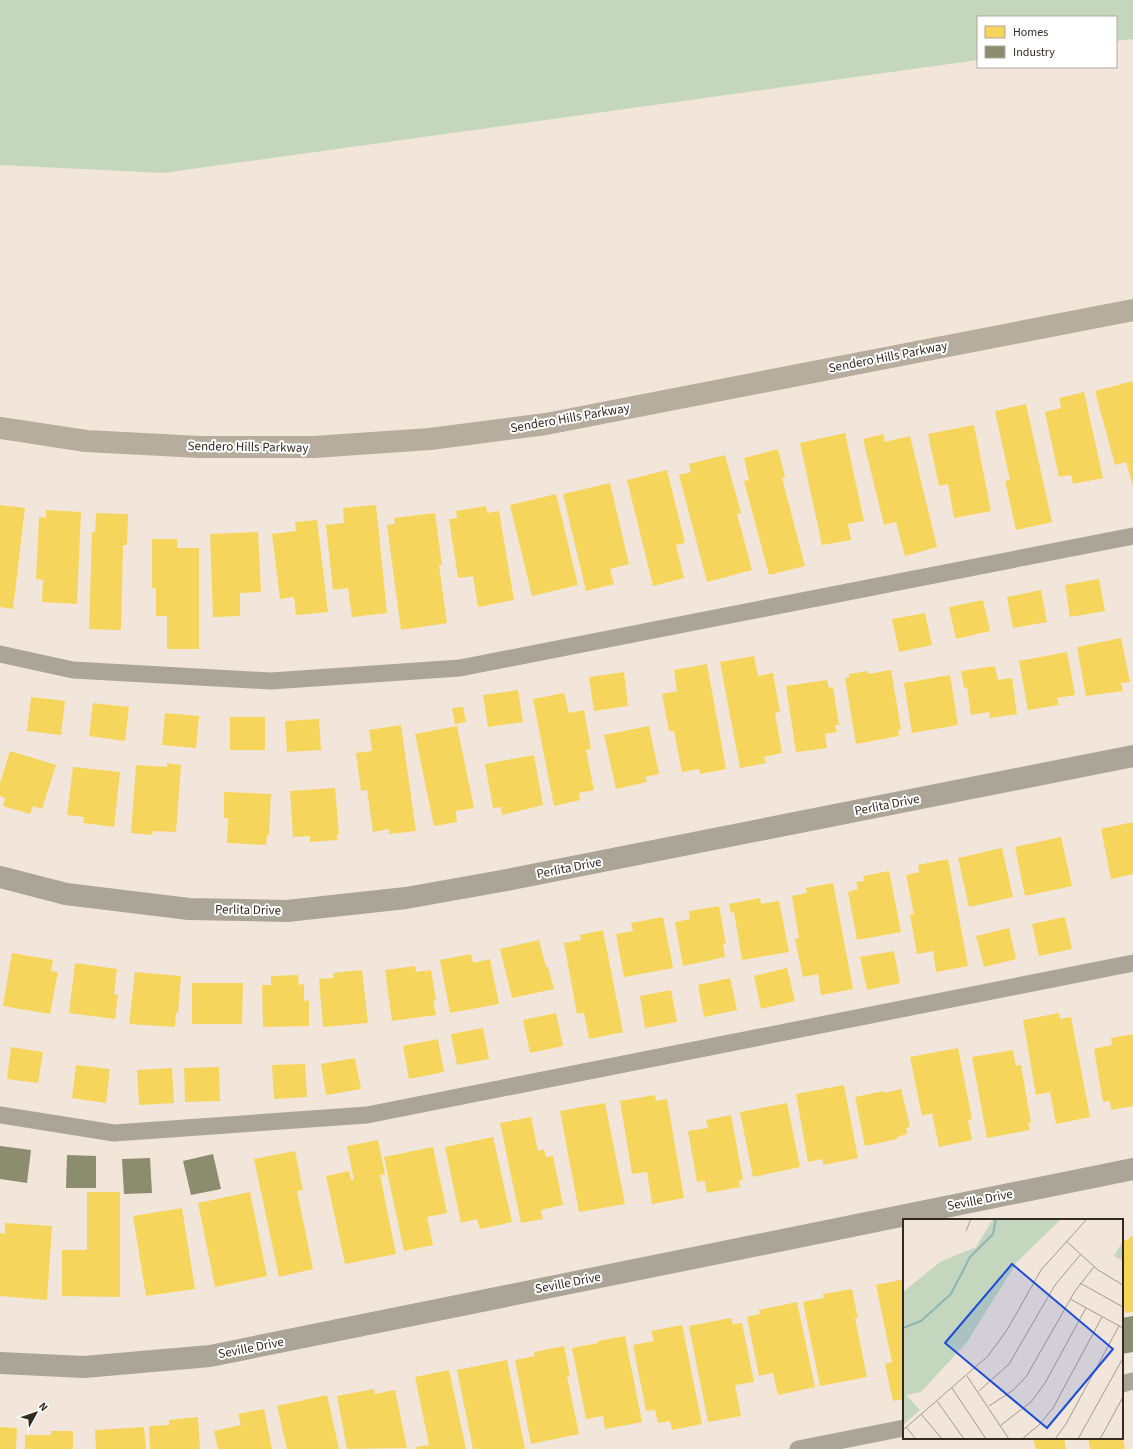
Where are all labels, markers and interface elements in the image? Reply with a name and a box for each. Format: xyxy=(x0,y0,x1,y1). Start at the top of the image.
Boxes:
legend xyxy=(977,16,1117,68)
text: Homes xyxy=(1013,24,1048,41)
text: Industry xyxy=(1013,44,1055,61)
street label: Sendero Hills Parkway xyxy=(827,337,949,377)
street label: Sendero Hills Parkway xyxy=(509,399,631,437)
street label: Sendero Hills Parkway xyxy=(188,437,308,457)
street label: Perlita Drive xyxy=(853,790,921,820)
street label: Perlita Drive xyxy=(535,853,603,883)
street label: Perlita Drive xyxy=(215,900,281,920)
street label: Seville Drive xyxy=(946,1185,1014,1215)
inset map xyxy=(903,1219,1123,1439)
street label: Seville Drive xyxy=(534,1268,602,1298)
street label: Seville Drive xyxy=(217,1333,285,1363)
north arrow xyxy=(16,1393,56,1433)
text: N xyxy=(35,1399,51,1415)

